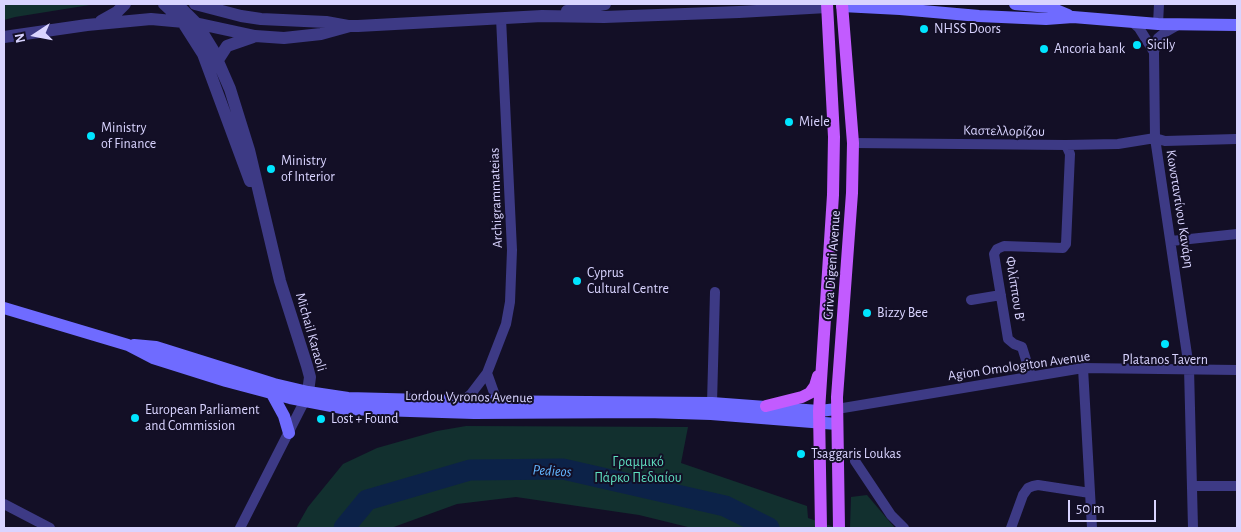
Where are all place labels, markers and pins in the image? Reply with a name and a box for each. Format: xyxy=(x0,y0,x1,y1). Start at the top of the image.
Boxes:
place label: NHSS Doors xyxy=(934,21,1001,37)
marker: NHSS Doors xyxy=(918,23,930,35)
place label: Sicily xyxy=(1147,37,1175,53)
marker: Sicily xyxy=(1131,39,1143,51)
place label: Ancoria bank xyxy=(1054,41,1125,57)
marker: Ancoria bank xyxy=(1038,43,1050,55)
place label: Miele xyxy=(799,114,830,130)
marker: Miele xyxy=(783,116,795,128)
place label: Ministry of Finance xyxy=(101,120,156,152)
marker: Ministry of Finance xyxy=(85,130,97,142)
place label: Ministry of Interior xyxy=(281,153,335,186)
marker: Ministry of Interior xyxy=(265,163,277,175)
place label: Cyprus Cultural Centre xyxy=(587,265,669,298)
marker: Cyprus Cultural Centre xyxy=(571,275,583,287)
place label: Bizzy Bee xyxy=(877,305,928,321)
marker: Bizzy Bee xyxy=(861,307,873,319)
marker: Platanos Tavern xyxy=(1159,338,1171,350)
place label: Platanos Tavern xyxy=(1122,352,1208,368)
place label: European Parliament and Commission xyxy=(145,402,260,434)
place label: Lost + Found xyxy=(331,411,398,427)
marker: European Parliament and Commission xyxy=(129,412,141,424)
marker: Lost + Found xyxy=(315,413,327,425)
place label: Tsaggaris Loukas xyxy=(811,446,901,462)
marker: Tsaggaris Loukas xyxy=(795,448,807,460)

